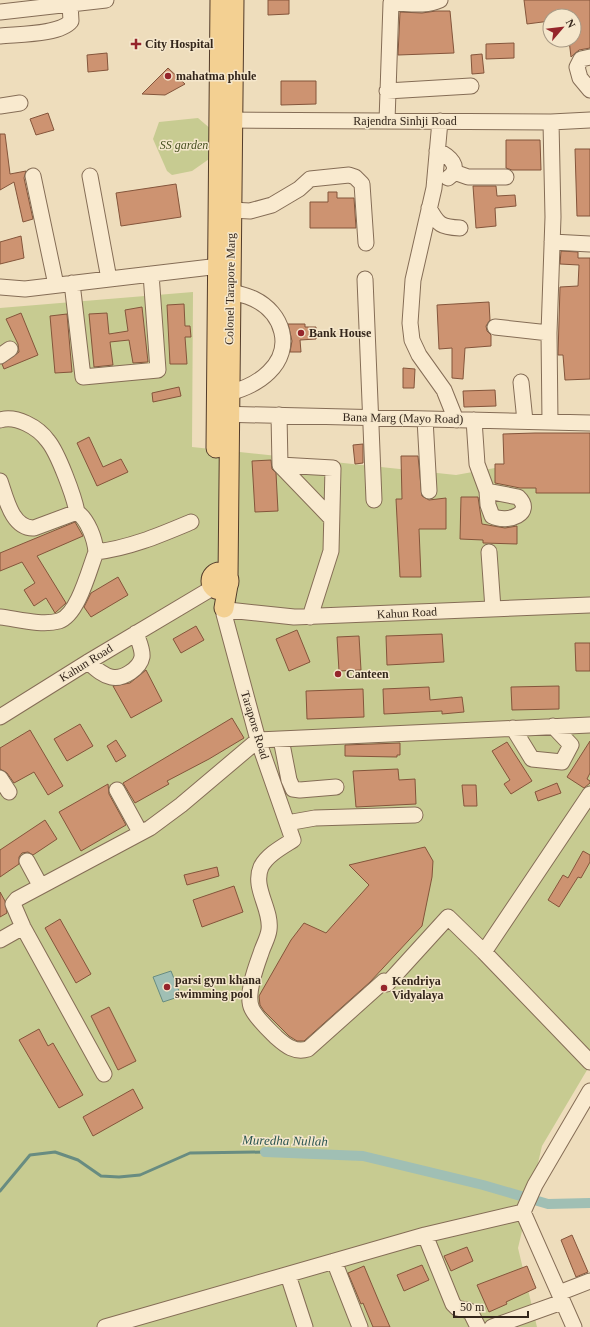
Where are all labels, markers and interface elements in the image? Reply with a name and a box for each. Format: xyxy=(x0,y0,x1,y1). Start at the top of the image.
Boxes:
north arrow xyxy=(542,8,582,48)
text: N xyxy=(564,17,578,30)
place label: City Hospital xyxy=(145,37,214,51)
marker: City Hospital xyxy=(130,38,142,50)
place label: mahatma phule xyxy=(176,69,257,83)
marker: mahatma phule xyxy=(163,71,173,81)
street label: Rajendra Sinhji Road xyxy=(353,114,457,128)
park label: SS garden xyxy=(160,138,208,152)
street label: Colonel Tarapore Marg xyxy=(222,233,238,345)
place label: Bank House xyxy=(309,326,372,340)
marker: Bank House xyxy=(296,328,306,338)
street label: Bana Marg (Mayo Road) xyxy=(343,410,463,426)
street label: Kahun Road xyxy=(377,604,437,622)
street label: Kahun Road xyxy=(57,641,115,685)
place label: Canteen xyxy=(346,667,389,681)
marker: Canteen xyxy=(333,669,343,679)
street label: Tarapore Road xyxy=(238,689,272,761)
place label: parsi gym khana swimming pool xyxy=(175,973,261,1001)
place label: Kendriya Vidyalaya xyxy=(392,974,444,1002)
marker: parsi gym khana swimming pool xyxy=(162,982,172,992)
marker: Kendriya Vidyalaya xyxy=(379,983,389,993)
water label: Muredha Nullah xyxy=(241,1132,328,1149)
scale bar xyxy=(454,1293,528,1319)
text: 50 m xyxy=(460,1300,485,1314)

